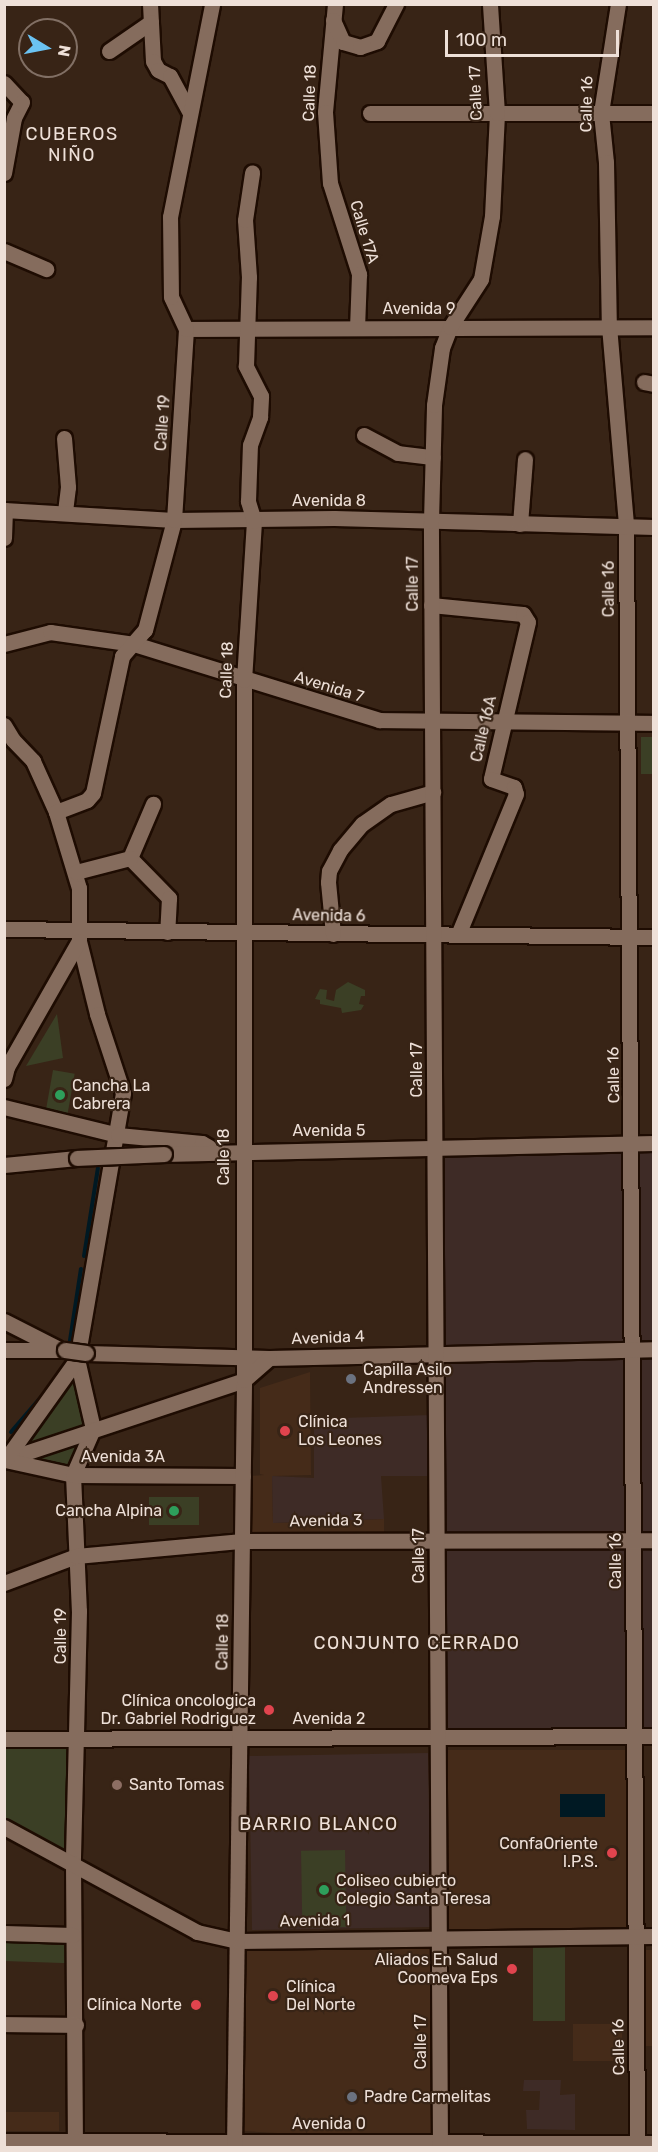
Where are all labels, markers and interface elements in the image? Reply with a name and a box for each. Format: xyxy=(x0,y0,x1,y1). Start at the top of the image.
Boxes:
north arrow xyxy=(18,18,78,78)
scale bar xyxy=(448,18,622,56)
text: 100 m xyxy=(456,29,507,51)
text: N xyxy=(54,44,75,58)
street label: Calle 18 xyxy=(299,64,321,122)
street label: Calle 17 xyxy=(465,65,487,121)
street label: Calle 16 xyxy=(577,76,597,132)
district label: CUBEROS NIÑO xyxy=(25,124,119,166)
street label: Calle 17A xyxy=(345,198,383,266)
street label: Avenida 9 xyxy=(382,299,456,319)
street label: Calle 19 xyxy=(151,394,175,452)
street label: Avenida 8 xyxy=(292,491,366,511)
street label: Calle 17 xyxy=(403,556,423,612)
street label: Calle 16 xyxy=(599,561,619,617)
street label: Calle 18 xyxy=(216,641,238,699)
street label: Avenida 7 xyxy=(292,667,366,707)
street label: Calle 16A xyxy=(467,694,501,764)
street label: Avenida 6 xyxy=(292,906,366,926)
street label: Calle 17 xyxy=(407,1042,427,1098)
street label: Calle 16 xyxy=(604,1047,624,1103)
place label: Cancha La Cabrera xyxy=(72,1076,150,1114)
marker: Cancha La Cabrera xyxy=(53,1088,67,1102)
street label: Avenida 5 xyxy=(292,1121,366,1141)
street label: Calle 18 xyxy=(214,1128,234,1186)
street label: Avenida 4 xyxy=(291,1327,365,1349)
place label: Capilla Asilo Andressen xyxy=(363,1360,452,1398)
marker: Capilla Asilo Andressen xyxy=(344,1372,358,1386)
place label: Clínica Los Leones xyxy=(298,1412,382,1450)
marker: Clínica Los Leones xyxy=(276,1422,294,1440)
street label: Avenida 3A xyxy=(81,1447,165,1467)
place label: Cancha Alpina xyxy=(55,1501,162,1521)
marker: Cancha Alpina xyxy=(167,1504,181,1518)
street label: Avenida 3 xyxy=(289,1511,363,1531)
street label: Calle 17 xyxy=(409,1528,429,1584)
street label: Calle 16 xyxy=(606,1533,626,1589)
street label: Calle 19 xyxy=(51,1608,71,1664)
street label: Calle 18 xyxy=(213,1613,233,1671)
district label: CONJUNTO CERRADO xyxy=(313,1632,521,1654)
place label: Clínica oncologica Dr. Gabriel Rodriguez xyxy=(101,1691,256,1729)
marker: Clínica oncologica Dr. Gabriel Rodriguez xyxy=(260,1701,278,1719)
street label: Avenida 2 xyxy=(293,1709,365,1729)
place label: Santo Tomas xyxy=(129,1775,225,1795)
marker: Santo Tomas xyxy=(110,1778,124,1792)
district label: BARRIO BLANCO xyxy=(239,1813,399,1835)
place label: ConfaOriente I.P.S. xyxy=(499,1834,598,1872)
marker: ConfaOriente I.P.S. xyxy=(603,1844,621,1862)
place label: Coliseo cubierto Colegio Santa Teresa xyxy=(336,1871,491,1909)
marker: Coliseo cubierto Colegio Santa Teresa xyxy=(317,1883,331,1897)
street label: Avenida 1 xyxy=(280,1911,350,1931)
place label: Aliados En Salud Coomeva Eps xyxy=(375,1950,498,1988)
marker: Aliados En Salud Coomeva Eps xyxy=(503,1960,521,1978)
place label: Clínica Del Norte xyxy=(286,1977,355,2015)
marker: Clínica Del Norte xyxy=(264,1987,282,2005)
place label: Clínica Norte xyxy=(87,1995,182,2015)
marker: Clínica Norte xyxy=(187,1996,205,2014)
street label: Calle 17 xyxy=(411,2014,431,2070)
street label: Calle 16 xyxy=(609,2019,629,2075)
place label: Padre Carmelitas xyxy=(364,2087,491,2107)
marker: Padre Carmelitas xyxy=(345,2090,359,2104)
street label: Avenida 0 xyxy=(292,2114,366,2134)

